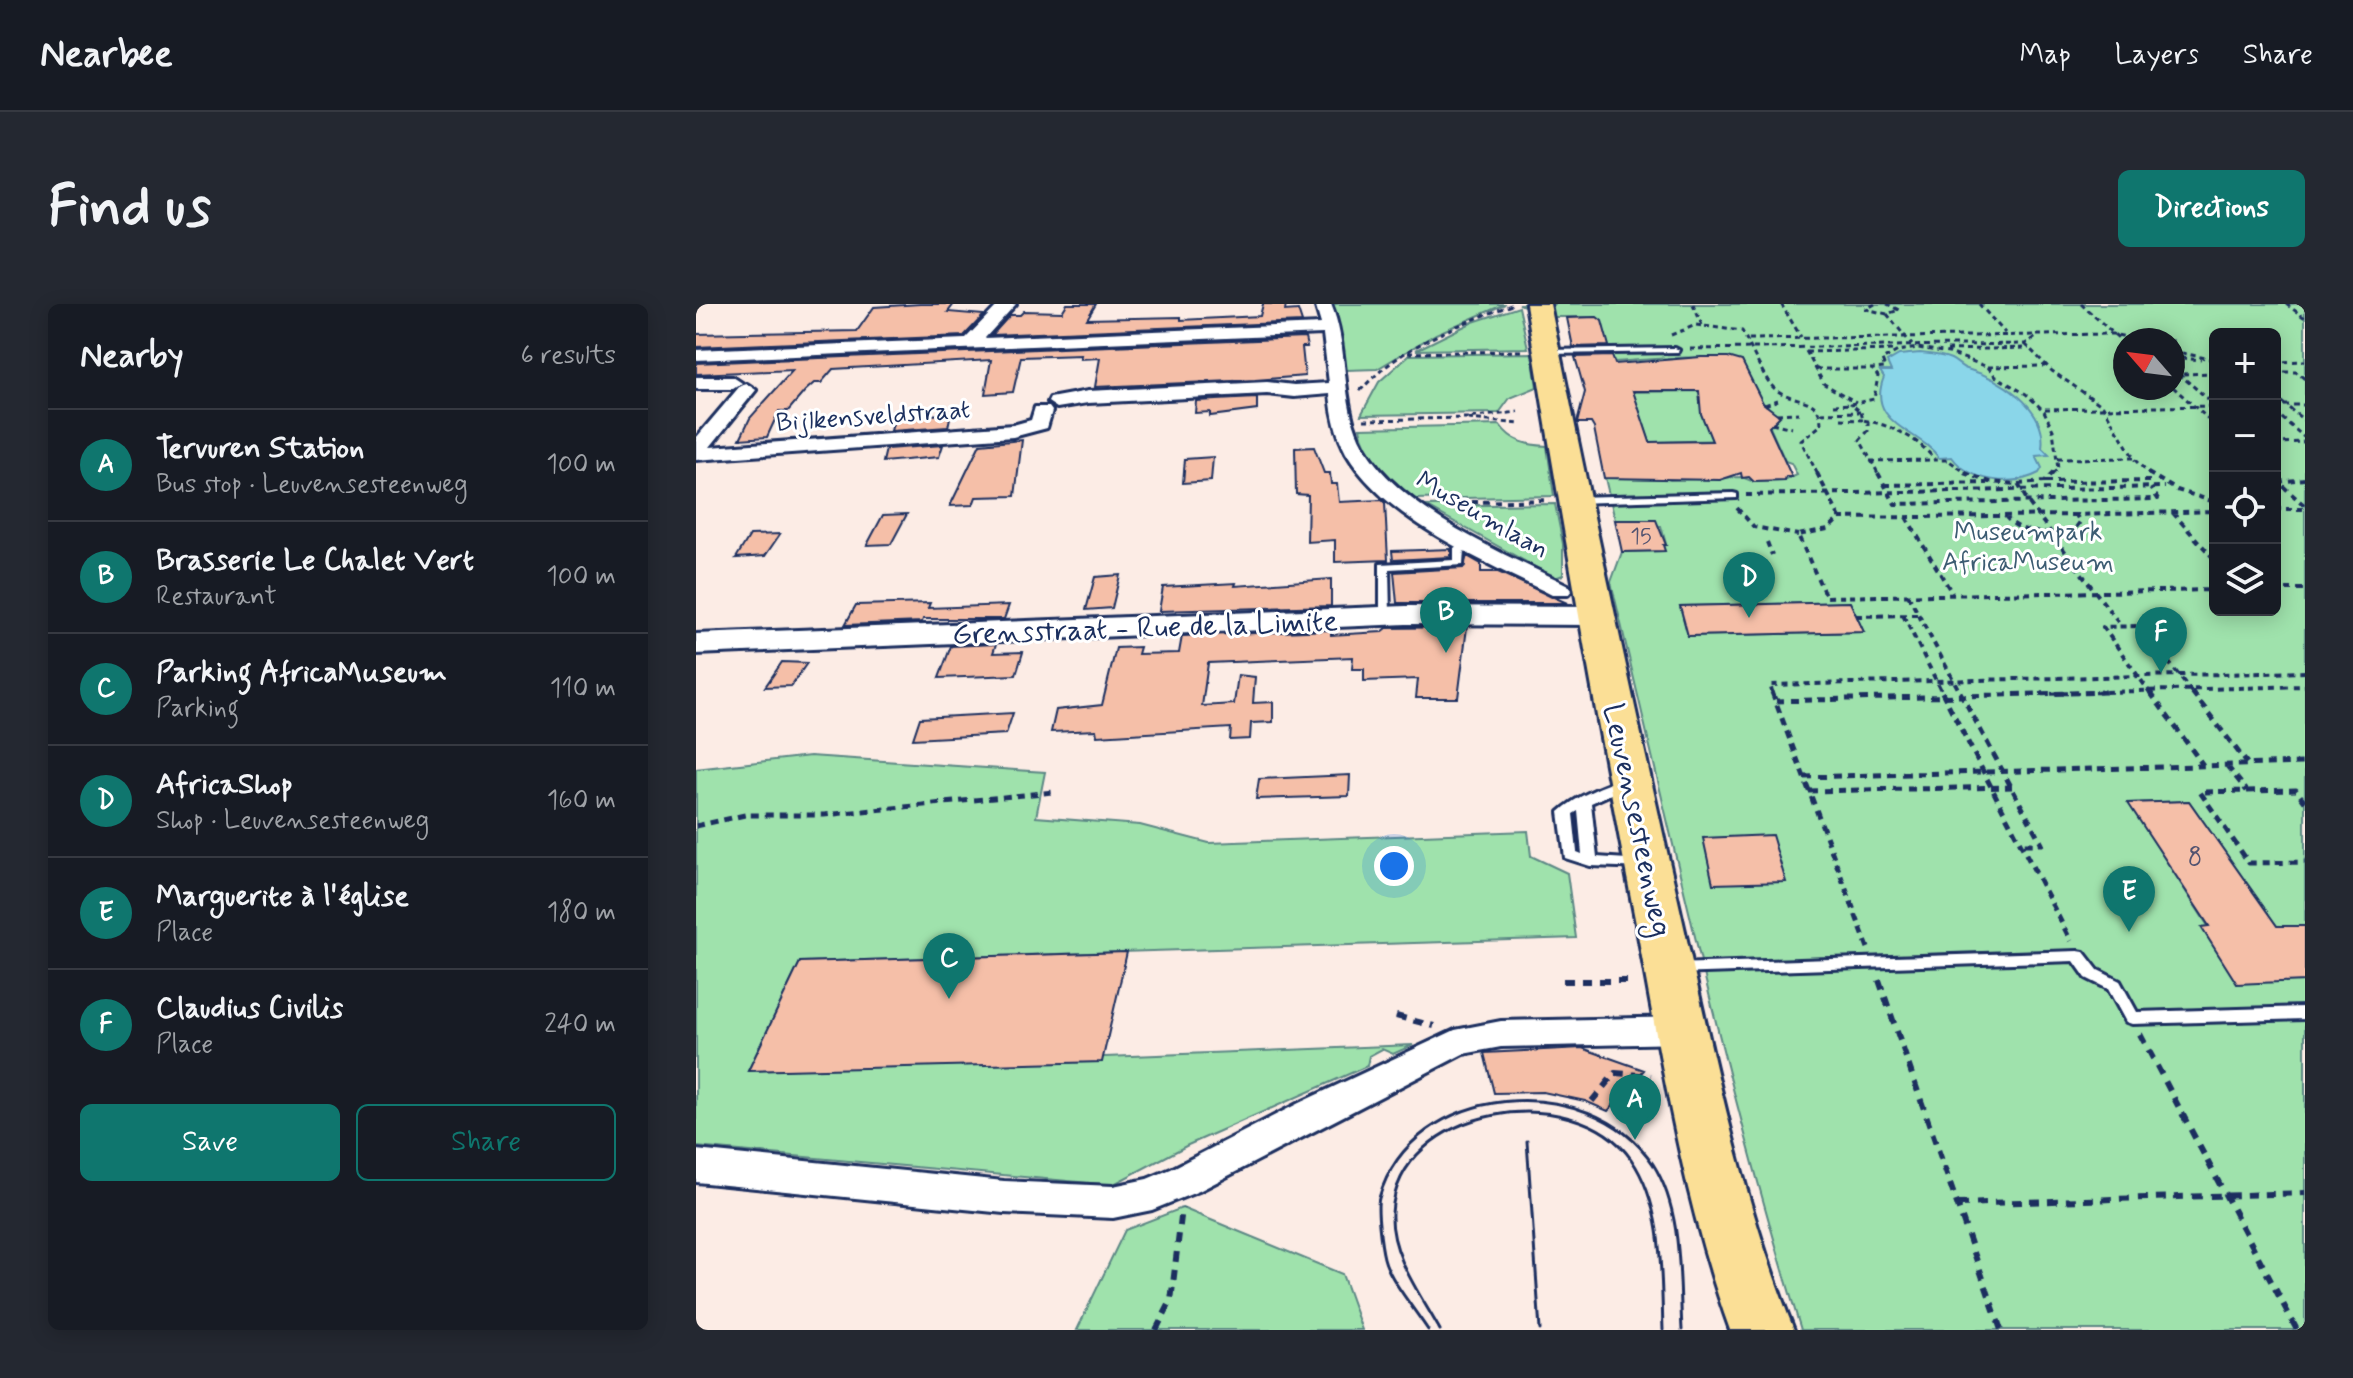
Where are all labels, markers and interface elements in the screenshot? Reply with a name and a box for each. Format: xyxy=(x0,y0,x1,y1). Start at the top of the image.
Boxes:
text: Nearbee xyxy=(40,31,173,80)
text: Map xyxy=(2020,37,2071,74)
text: Layers xyxy=(2115,37,2199,74)
text: Share xyxy=(2243,37,2313,74)
button: Directions xyxy=(2118,170,2305,247)
text: Find us xyxy=(48,172,211,245)
north arrow xyxy=(2113,328,2185,400)
map controls xyxy=(2209,328,2281,616)
button: + xyxy=(2209,328,2281,400)
text: Nearby xyxy=(80,334,184,379)
text: 6 results xyxy=(521,339,616,373)
street label: Bijlkensveldstraat xyxy=(775,393,971,441)
button: − xyxy=(2209,400,2281,472)
text: Tervuren Station xyxy=(156,429,364,468)
text: A xyxy=(97,448,115,482)
text: 100 m xyxy=(546,448,616,482)
street label: Museumlaan xyxy=(1409,464,1555,567)
text: Bus stop · Leuvensesteenweg xyxy=(156,468,468,502)
button: locate xyxy=(2209,472,2281,544)
park label: Museumpark AfricaMuseum xyxy=(1942,516,2114,580)
house number: 15 xyxy=(1630,523,1652,551)
text: Brasserie Le Chalet Vert xyxy=(156,541,474,580)
button: layers xyxy=(2209,544,2281,616)
pin: D xyxy=(1723,552,1775,618)
text: B xyxy=(98,560,114,594)
text: 100 m xyxy=(546,560,616,594)
text: Restaurant xyxy=(156,580,277,614)
pin: B xyxy=(1420,587,1472,653)
street label: Grensstraat - Rue de la Limite xyxy=(951,602,1339,655)
pin: F xyxy=(2135,607,2187,673)
text: Parking AfricaMuseum xyxy=(156,653,447,692)
text: C xyxy=(97,672,115,706)
text: 110 m xyxy=(550,672,616,706)
text: Parking xyxy=(156,692,239,726)
street label: Leuvensesteenweg xyxy=(1591,700,1680,941)
text: AfricaShop xyxy=(156,765,293,804)
text: D xyxy=(97,784,115,818)
text: 160 m xyxy=(547,784,616,818)
text: Shop · Leuvensesteenweg xyxy=(156,804,429,838)
house number: 8 xyxy=(2188,841,2202,875)
your location xyxy=(1374,846,1414,886)
pin: E xyxy=(2103,866,2155,932)
text: Marguerite à l'église xyxy=(156,877,409,916)
text: E xyxy=(98,896,114,930)
text: 180 m xyxy=(547,896,616,930)
text: Place xyxy=(156,916,213,950)
pin: C xyxy=(923,933,975,999)
text: Claudius Civilis xyxy=(156,989,343,1028)
text: F xyxy=(99,1008,113,1042)
text: 240 m xyxy=(544,1008,616,1042)
text: Place xyxy=(156,1028,213,1062)
pin: A xyxy=(1609,1074,1661,1140)
button: Save xyxy=(80,1104,340,1181)
button: Share xyxy=(356,1104,616,1181)

